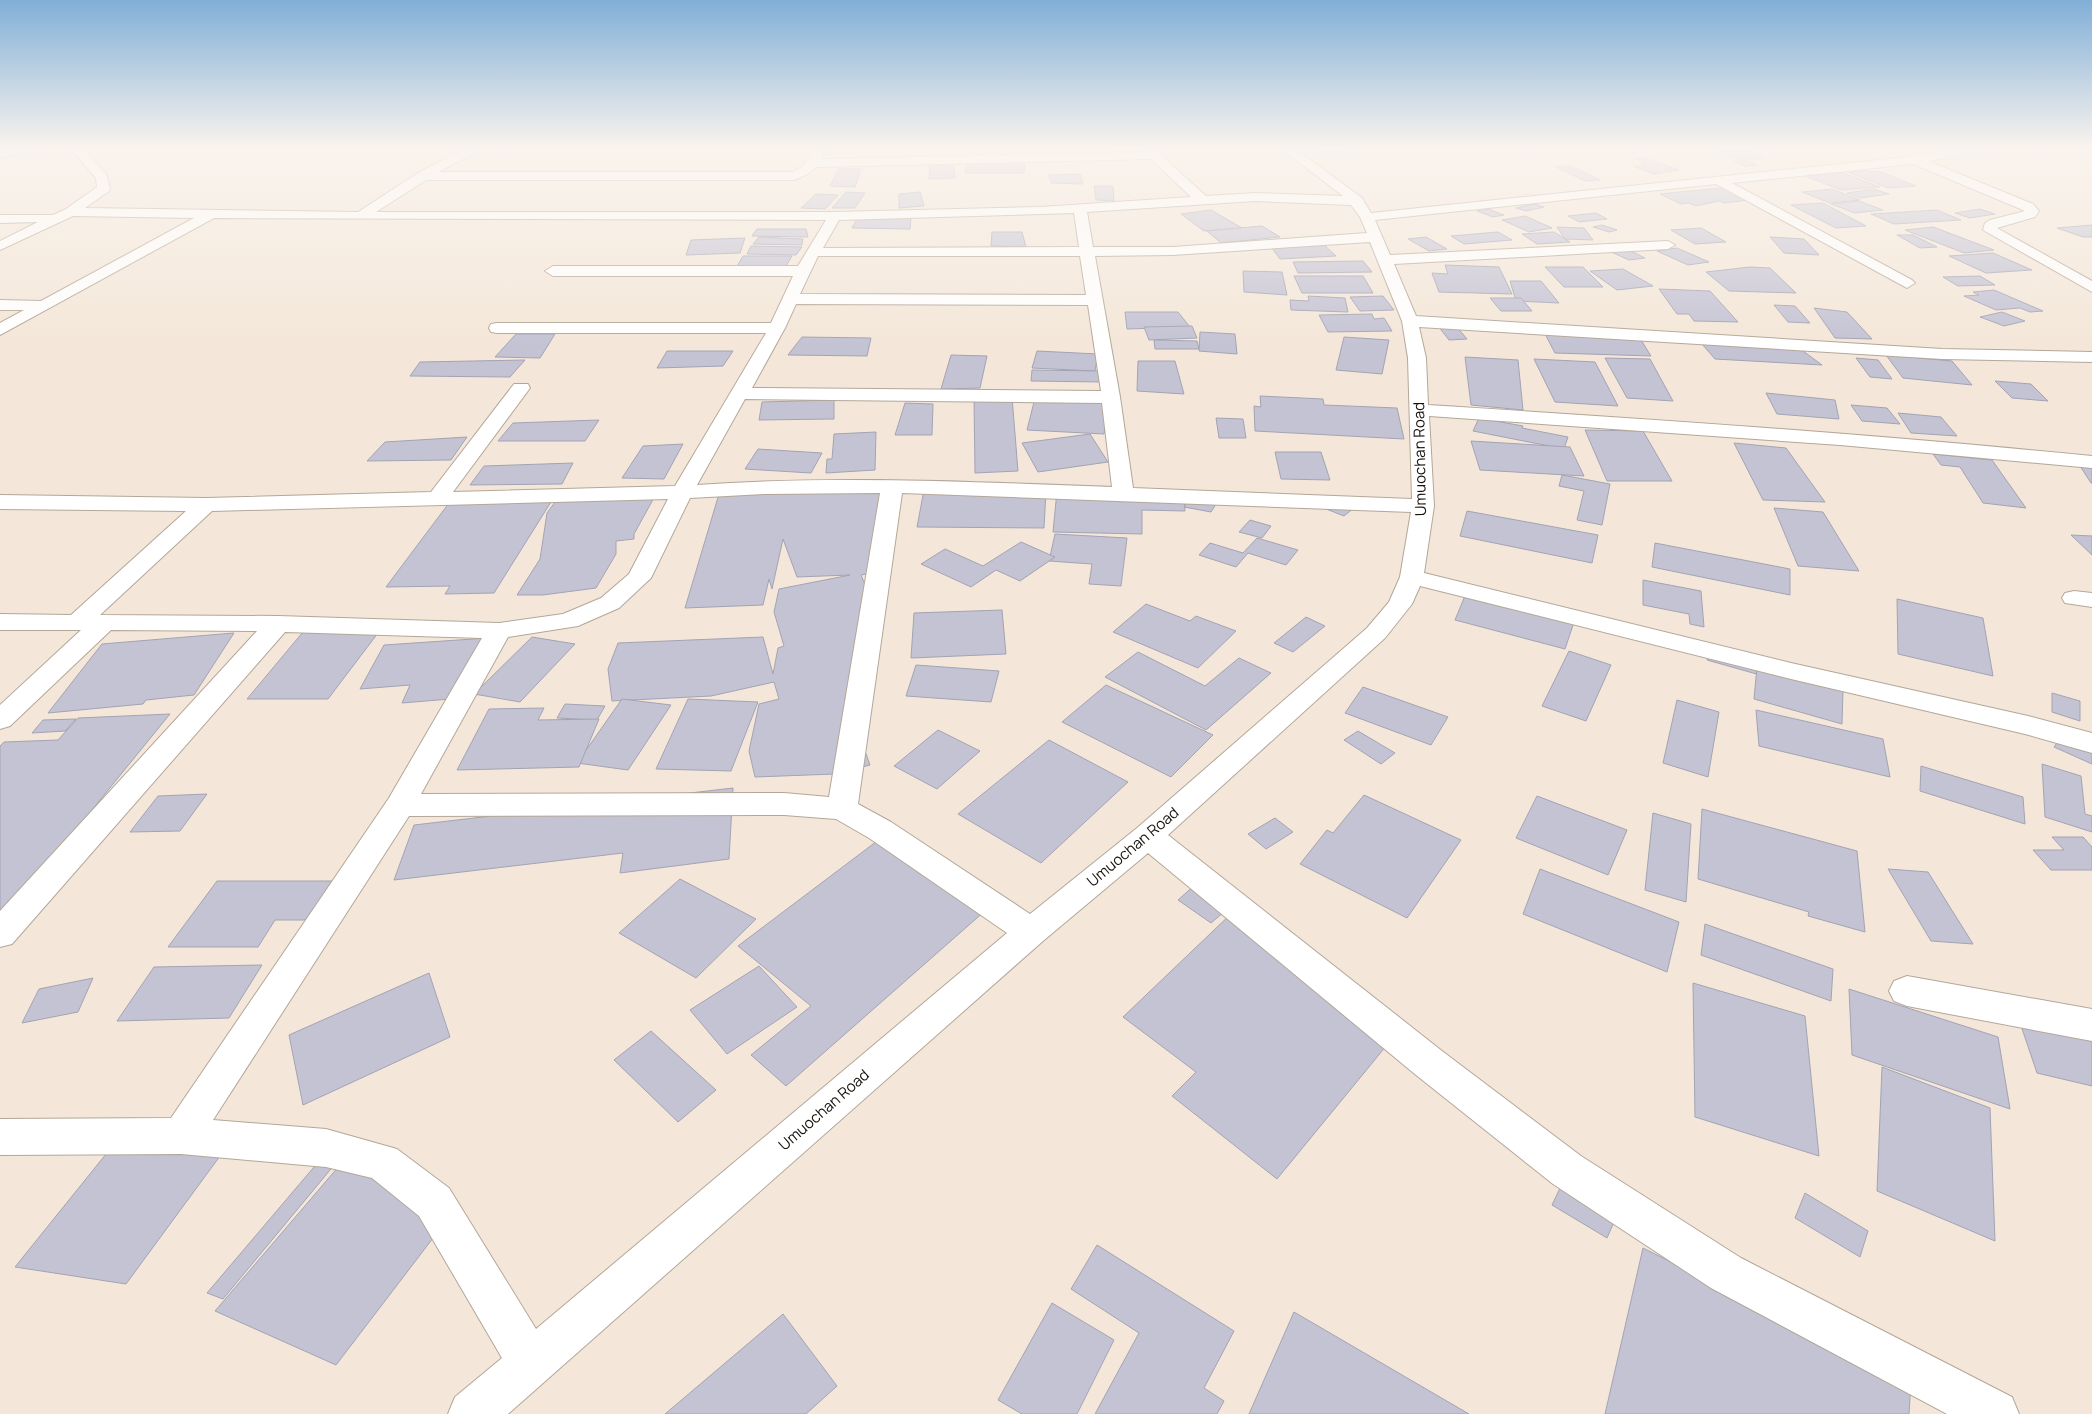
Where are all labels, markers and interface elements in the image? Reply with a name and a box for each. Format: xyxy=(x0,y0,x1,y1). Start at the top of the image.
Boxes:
street label: Umuochan Road xyxy=(1408,402,1431,516)
street label: Umuochan Road xyxy=(1082,802,1183,891)
street label: Umuochan Road xyxy=(774,1064,874,1155)

